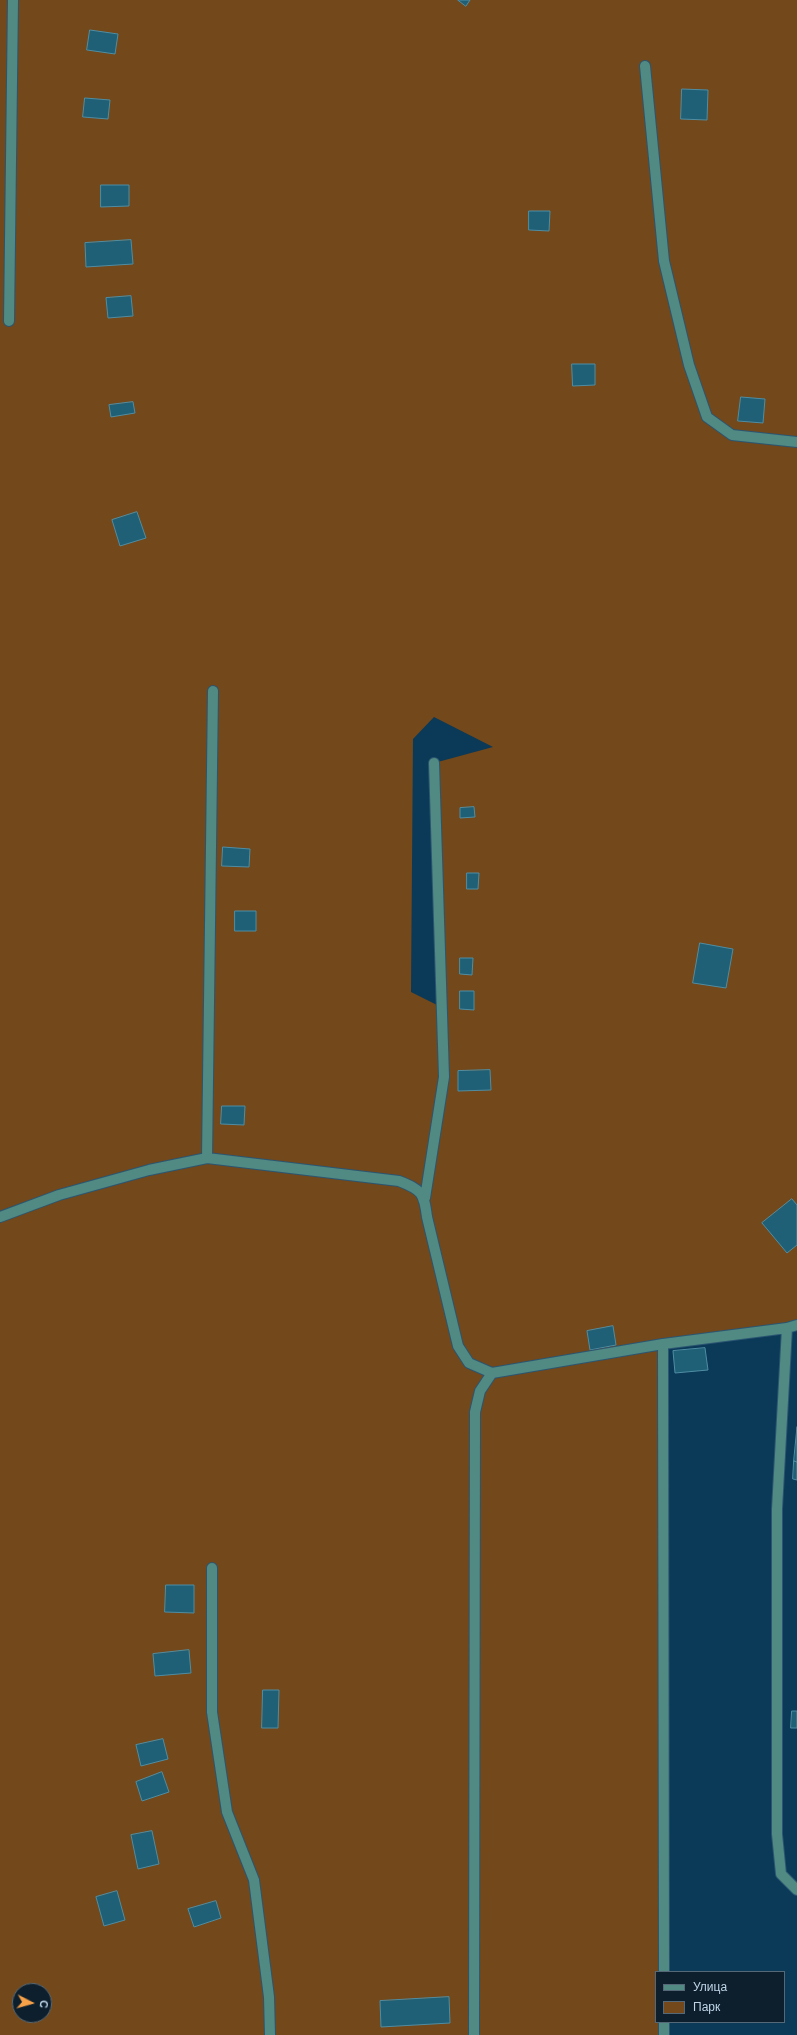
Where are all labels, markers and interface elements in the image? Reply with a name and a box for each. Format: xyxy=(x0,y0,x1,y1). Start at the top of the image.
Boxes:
legend xyxy=(655,1971,785,2023)
text: Улица xyxy=(693,1980,727,1994)
north arrow xyxy=(12,1983,52,2023)
text: С xyxy=(37,2000,50,2009)
text: Парк xyxy=(693,2000,720,2014)

